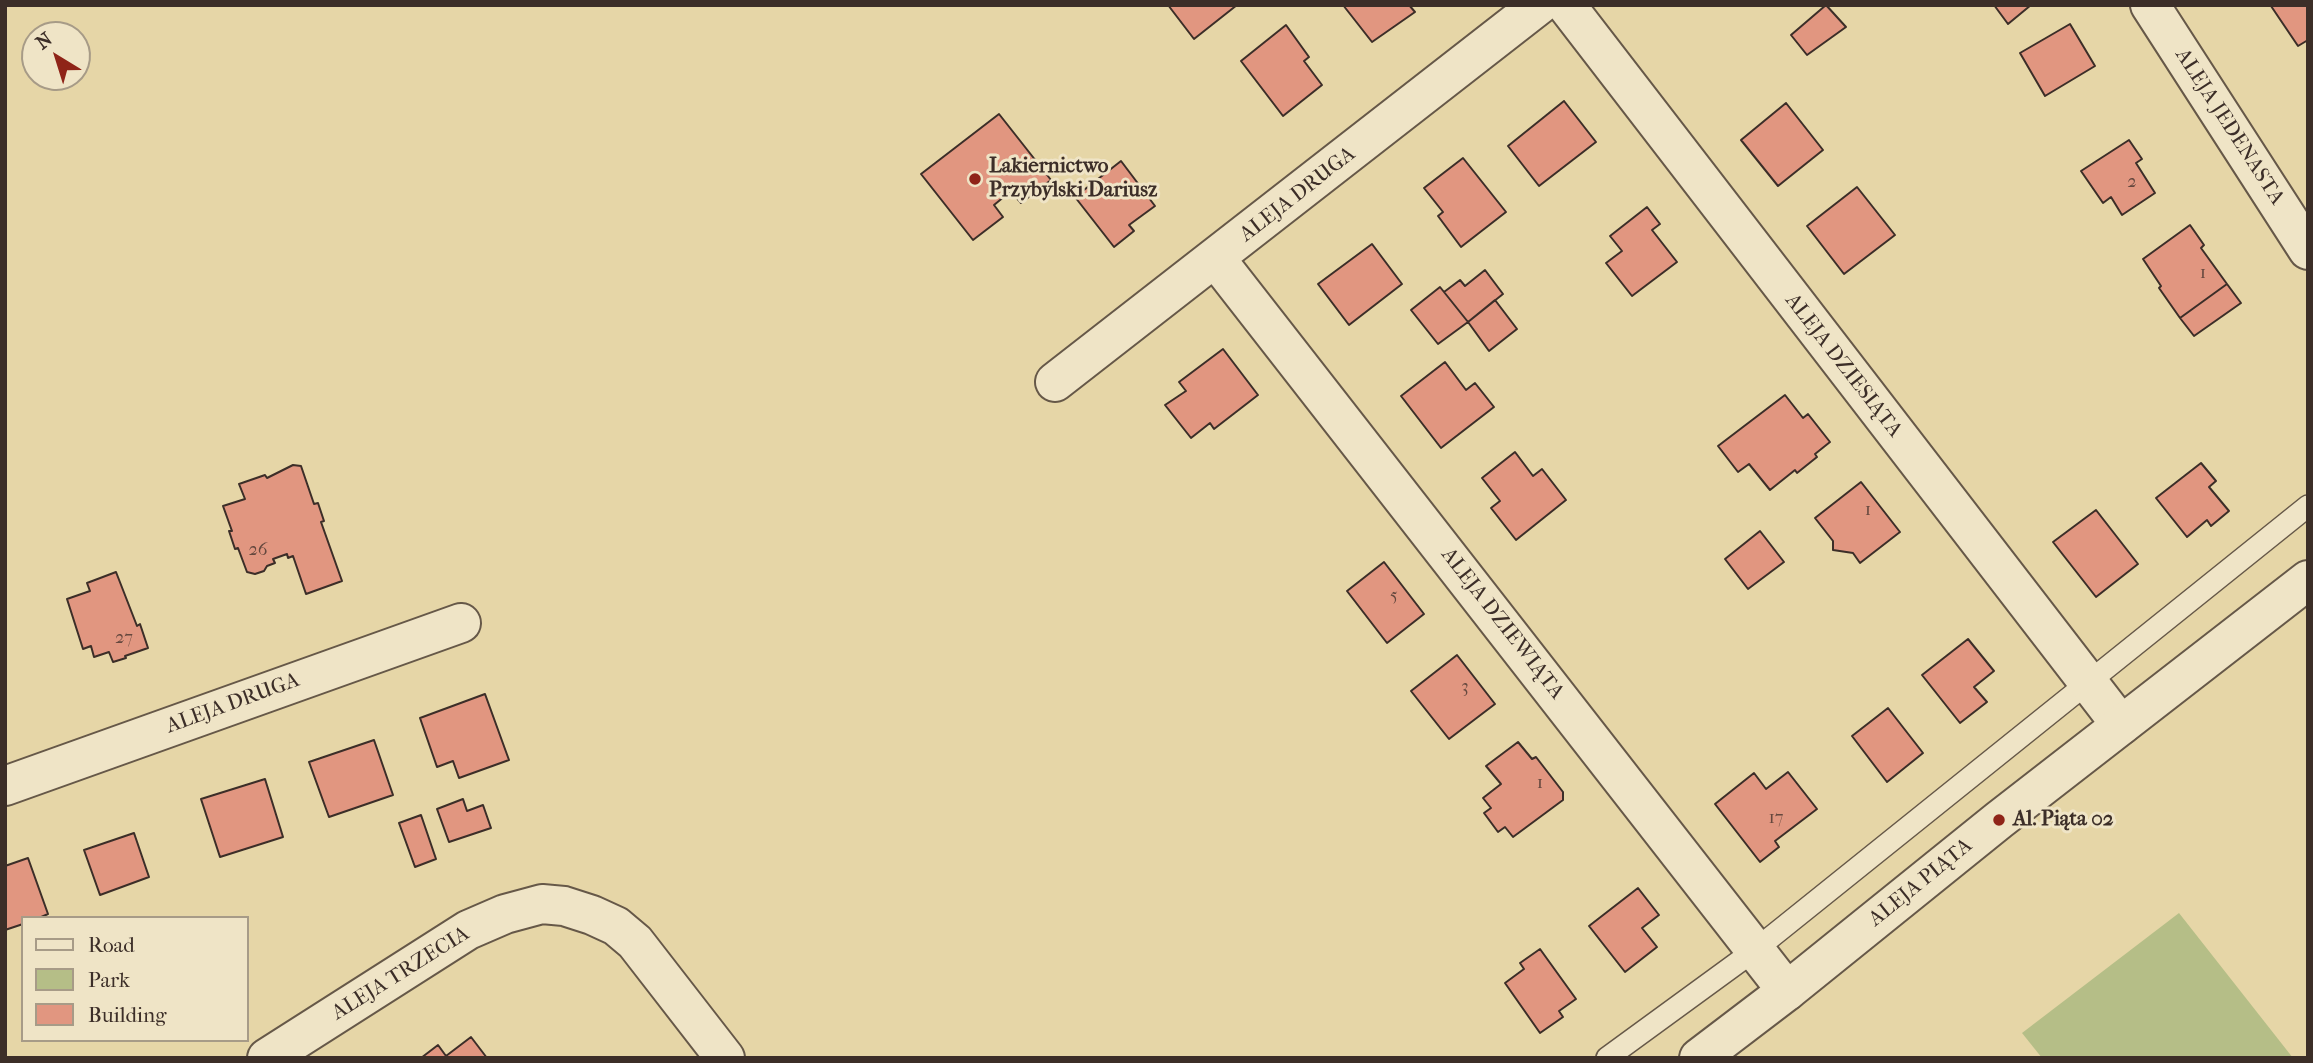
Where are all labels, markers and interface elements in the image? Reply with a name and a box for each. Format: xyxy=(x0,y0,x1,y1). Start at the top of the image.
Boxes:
north arrow xyxy=(21,21,91,91)
text: N xyxy=(32,28,57,54)
street label: ALEJA JEDENASTA xyxy=(2169,44,2289,210)
street label: ALEJA DRUGA xyxy=(1235,142,1361,248)
place label: Lakiernictwo Przybylski Dariusz xyxy=(989,154,1157,204)
marker: Lakiernictwo Przybylski Dariusz xyxy=(967,171,983,187)
house number: 2 xyxy=(2127,172,2137,194)
house number: 1 xyxy=(2200,263,2206,285)
street label: ALEJA DZIESIĄTA xyxy=(1779,289,1907,443)
house number: 1 xyxy=(1865,500,1871,522)
house number: 26 xyxy=(248,540,268,562)
street label: ALEJA DZIEWIĄTA xyxy=(1435,543,1569,705)
house number: 5 xyxy=(1390,586,1398,608)
house number: 27 xyxy=(115,628,133,650)
street label: ALEJA DRUGA xyxy=(163,668,303,740)
house number: 3 xyxy=(1461,677,1469,699)
house number: 1 xyxy=(1537,773,1543,795)
place label: Al. Piąta 02 xyxy=(2013,807,2114,833)
house number: 17 xyxy=(1768,808,1784,830)
marker: Al. Piąta 02 xyxy=(1991,812,2007,828)
street label: ALEJA PIĄTA xyxy=(1864,834,1978,932)
legend xyxy=(21,916,248,1042)
street label: ALEJA TRZECIA xyxy=(328,922,474,1026)
text: Road xyxy=(88,933,135,957)
text: Park xyxy=(88,968,130,992)
text: Building xyxy=(88,1003,166,1027)

